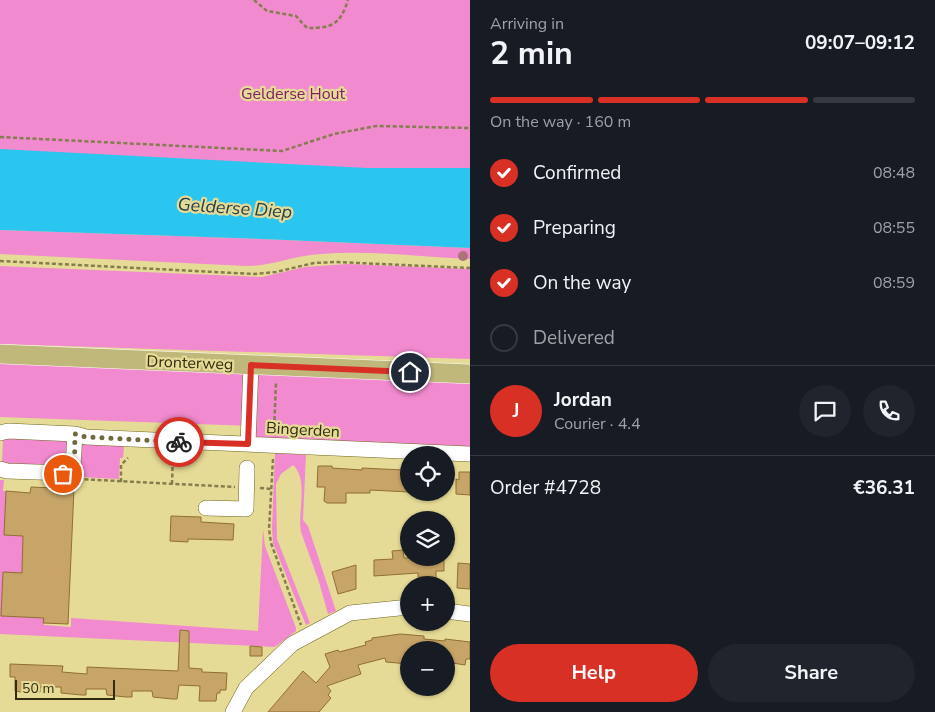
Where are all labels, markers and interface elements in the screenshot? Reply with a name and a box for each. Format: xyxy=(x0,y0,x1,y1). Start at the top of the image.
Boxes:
text: Arriving in xyxy=(490,13,564,35)
text: 09:07–09:12 xyxy=(805,30,915,56)
text: 2 min xyxy=(490,32,573,75)
park label: Gelderse Hout xyxy=(241,83,346,105)
text: On the way · 160 m xyxy=(490,111,631,133)
icon: check xyxy=(490,159,518,187)
text: Confirmed xyxy=(533,160,621,186)
text: 08:48 xyxy=(873,162,915,184)
water label: Gelderse Diep xyxy=(177,192,293,224)
icon: check xyxy=(490,214,518,242)
text: Preparing xyxy=(533,215,616,241)
text: 08:55 xyxy=(873,217,915,239)
icon: check xyxy=(490,269,518,297)
text: On the way xyxy=(533,270,631,296)
text: 08:59 xyxy=(873,272,915,294)
text: Delivered xyxy=(533,325,615,351)
street label: Dronterweg xyxy=(146,350,234,376)
pin xyxy=(389,351,431,393)
icon: home xyxy=(396,358,424,386)
button: chat xyxy=(799,385,851,437)
button: phone xyxy=(863,385,915,437)
text: Jordan xyxy=(554,387,612,413)
text: J xyxy=(513,398,519,424)
text: Courier · 4.4 xyxy=(554,413,640,435)
courier xyxy=(154,417,204,467)
street label: Bingerden xyxy=(265,417,341,443)
icon: bike xyxy=(165,428,193,456)
map controls xyxy=(400,446,455,696)
button: locate xyxy=(400,446,455,501)
pin xyxy=(42,453,84,495)
icon: bag xyxy=(49,460,77,488)
text: Order #4728 xyxy=(490,475,601,501)
text: €36.31 xyxy=(853,475,915,501)
button: layers xyxy=(400,511,455,566)
button: + xyxy=(400,576,455,631)
button: − xyxy=(400,641,455,696)
button: Help xyxy=(490,644,698,702)
button: Share xyxy=(708,644,915,702)
scale bar xyxy=(15,677,115,700)
text: 50 m xyxy=(22,679,54,698)

